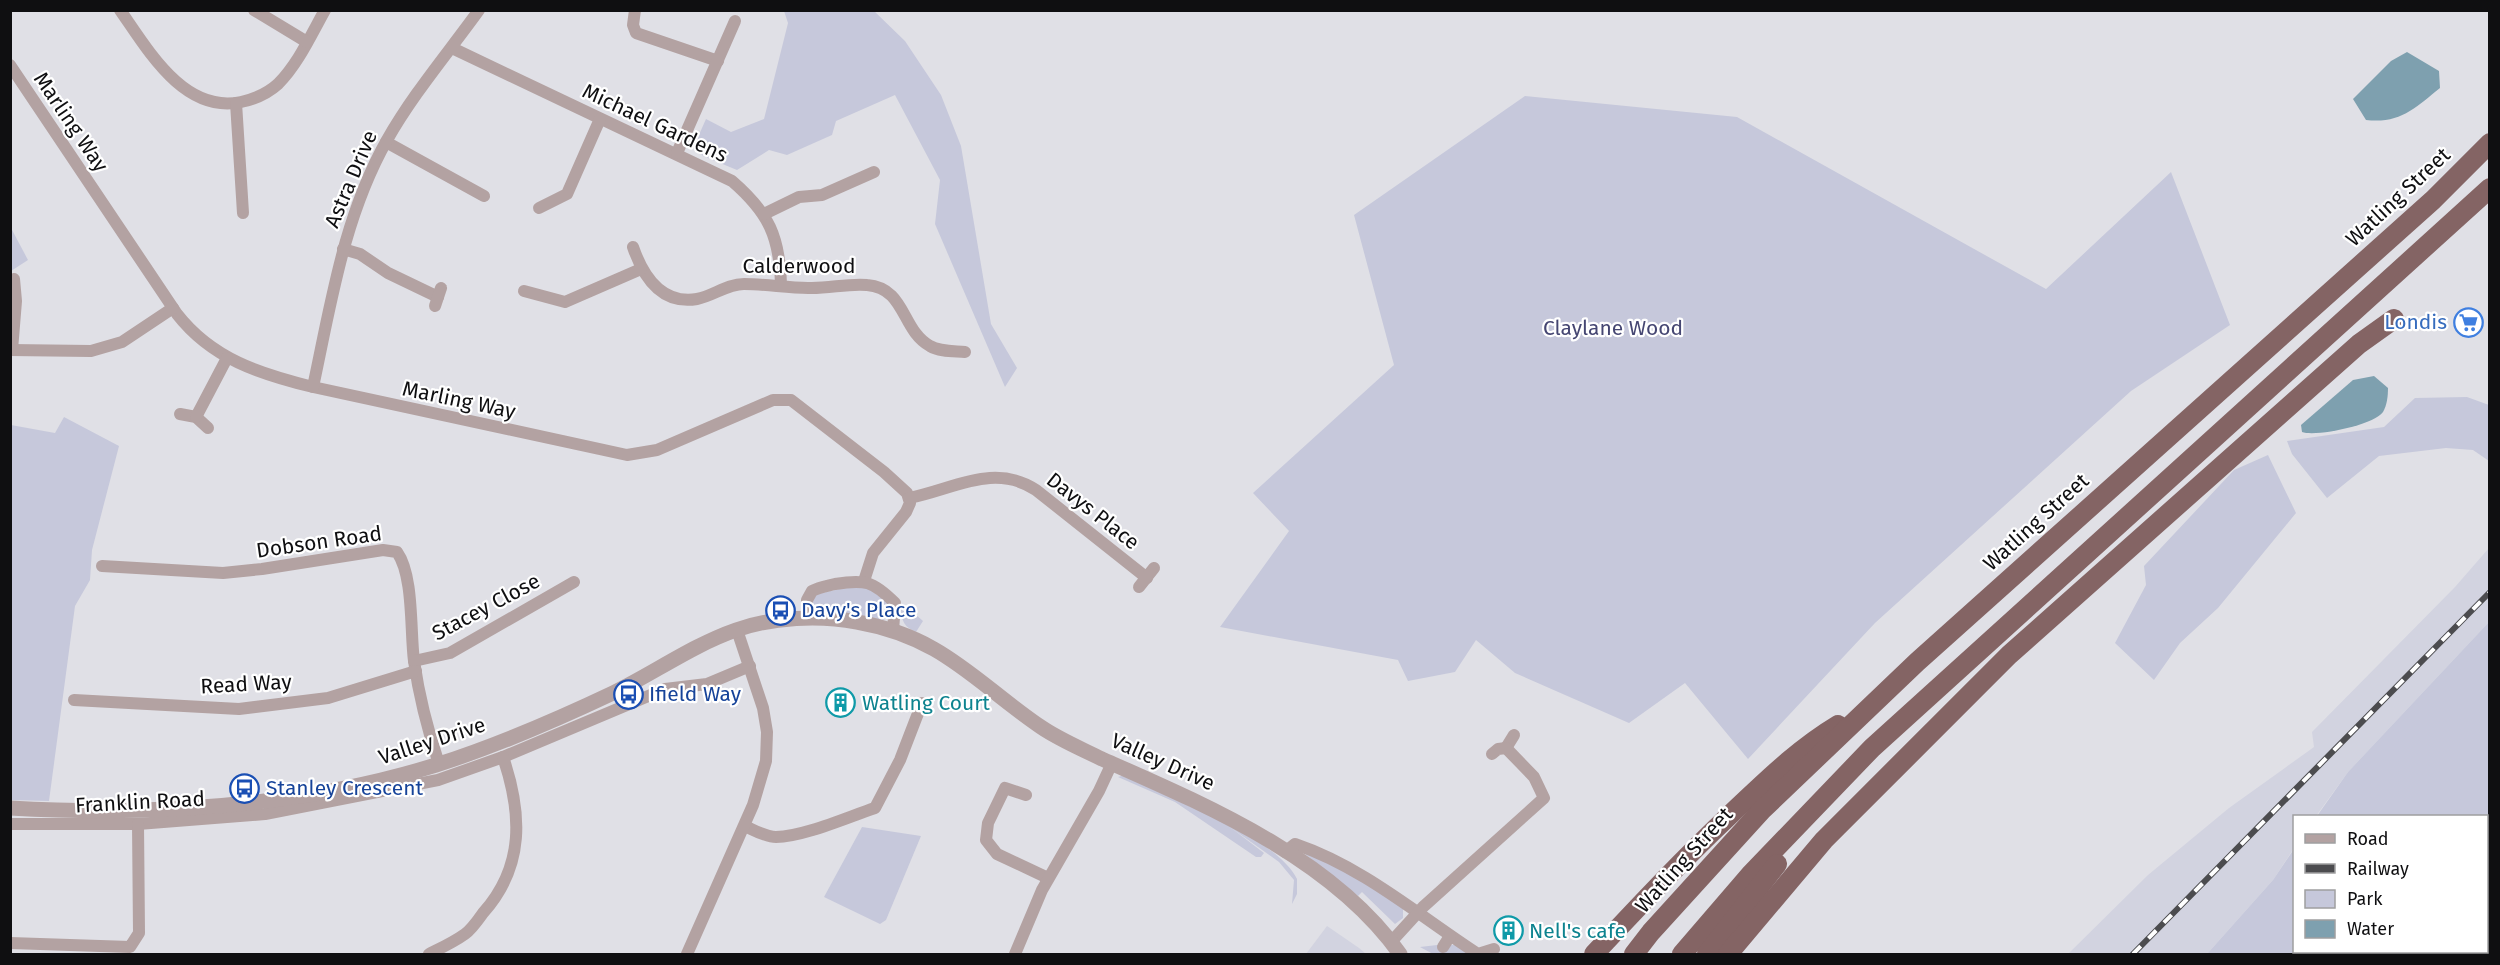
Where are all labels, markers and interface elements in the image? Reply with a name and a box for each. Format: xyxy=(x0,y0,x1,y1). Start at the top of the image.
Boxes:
street label: Marling Way xyxy=(28,67,114,177)
street label: Michael Gardens xyxy=(578,78,732,168)
street label: Astra Drive xyxy=(319,127,383,231)
street label: Watling Street xyxy=(2340,142,2456,252)
street label: Calderwood xyxy=(742,253,856,279)
supermarket icon: Londis xyxy=(2452,306,2484,338)
place label: Londis xyxy=(2384,309,2447,335)
park label: Claylane Wood xyxy=(1543,315,1683,341)
street label: Marling Way xyxy=(400,375,519,425)
street label: Davys Place xyxy=(1041,467,1145,555)
street label: Watling Street xyxy=(1978,467,2095,576)
street label: Dobson Road xyxy=(254,520,384,564)
street label: Stacey Close xyxy=(428,568,544,646)
bus stop icon: Davy's Place xyxy=(764,594,796,626)
place label: Davy's Place xyxy=(801,597,916,623)
street label: Read Way xyxy=(200,669,293,699)
bus stop icon: Ifield Way xyxy=(612,678,644,710)
place label: Ifield Way xyxy=(649,681,742,707)
building icon: Watling Court xyxy=(825,687,857,719)
place label: Watling Court xyxy=(862,690,990,716)
street label: Valley Drive xyxy=(375,712,489,770)
street label: Valley Drive xyxy=(1107,728,1219,796)
bus stop icon: Stanley Crescent xyxy=(229,772,261,804)
place label: Stanley Crescent xyxy=(266,775,423,801)
street label: Franklin Road xyxy=(75,786,205,818)
street label: Watling Street xyxy=(1630,801,1739,918)
legend xyxy=(2293,815,2488,953)
text: Road xyxy=(2347,828,2389,850)
text: Railway xyxy=(2347,858,2409,880)
text: Park xyxy=(2347,888,2383,910)
building icon: Nell's cafe xyxy=(1492,915,1524,947)
place label: Nell's cafe xyxy=(1529,918,1626,944)
text: Water xyxy=(2347,918,2394,940)

